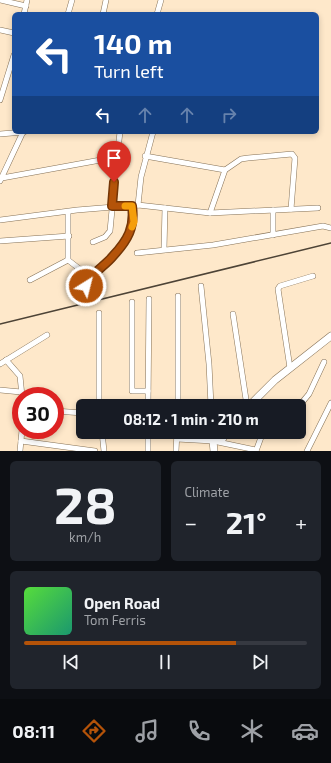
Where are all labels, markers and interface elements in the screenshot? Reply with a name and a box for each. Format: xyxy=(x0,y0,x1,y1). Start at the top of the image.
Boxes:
text: 140 m xyxy=(94,26,172,60)
icon: left xyxy=(28,28,80,80)
text: Turn left xyxy=(94,60,164,82)
icon: left xyxy=(92,104,114,126)
icon: ahead xyxy=(134,104,156,126)
icon: ahead xyxy=(176,104,198,126)
icon: right xyxy=(218,104,240,126)
pin xyxy=(97,141,131,182)
icon: arrive xyxy=(103,147,125,169)
position arrow xyxy=(65,265,107,307)
speed limit sign: 30 xyxy=(12,387,64,439)
text: 08:12 · 1 min · 210 m xyxy=(123,410,259,428)
text: 28 xyxy=(54,472,117,534)
text: Climate xyxy=(185,484,229,500)
text: 21° xyxy=(226,504,266,540)
text: − xyxy=(185,509,197,535)
text: + xyxy=(295,509,307,535)
text: km/h xyxy=(69,529,101,545)
text: Open Road xyxy=(84,594,160,612)
text: Tom Ferris xyxy=(84,612,146,628)
icon: previous xyxy=(60,651,82,673)
icon: pause xyxy=(154,651,176,673)
icon: next xyxy=(249,651,271,673)
icon: directions xyxy=(80,717,108,745)
icon: music xyxy=(133,717,161,745)
icon: phone xyxy=(185,717,213,745)
icon: climate xyxy=(238,717,266,745)
icon: car xyxy=(291,717,319,745)
text: 08:11 xyxy=(12,720,55,742)

